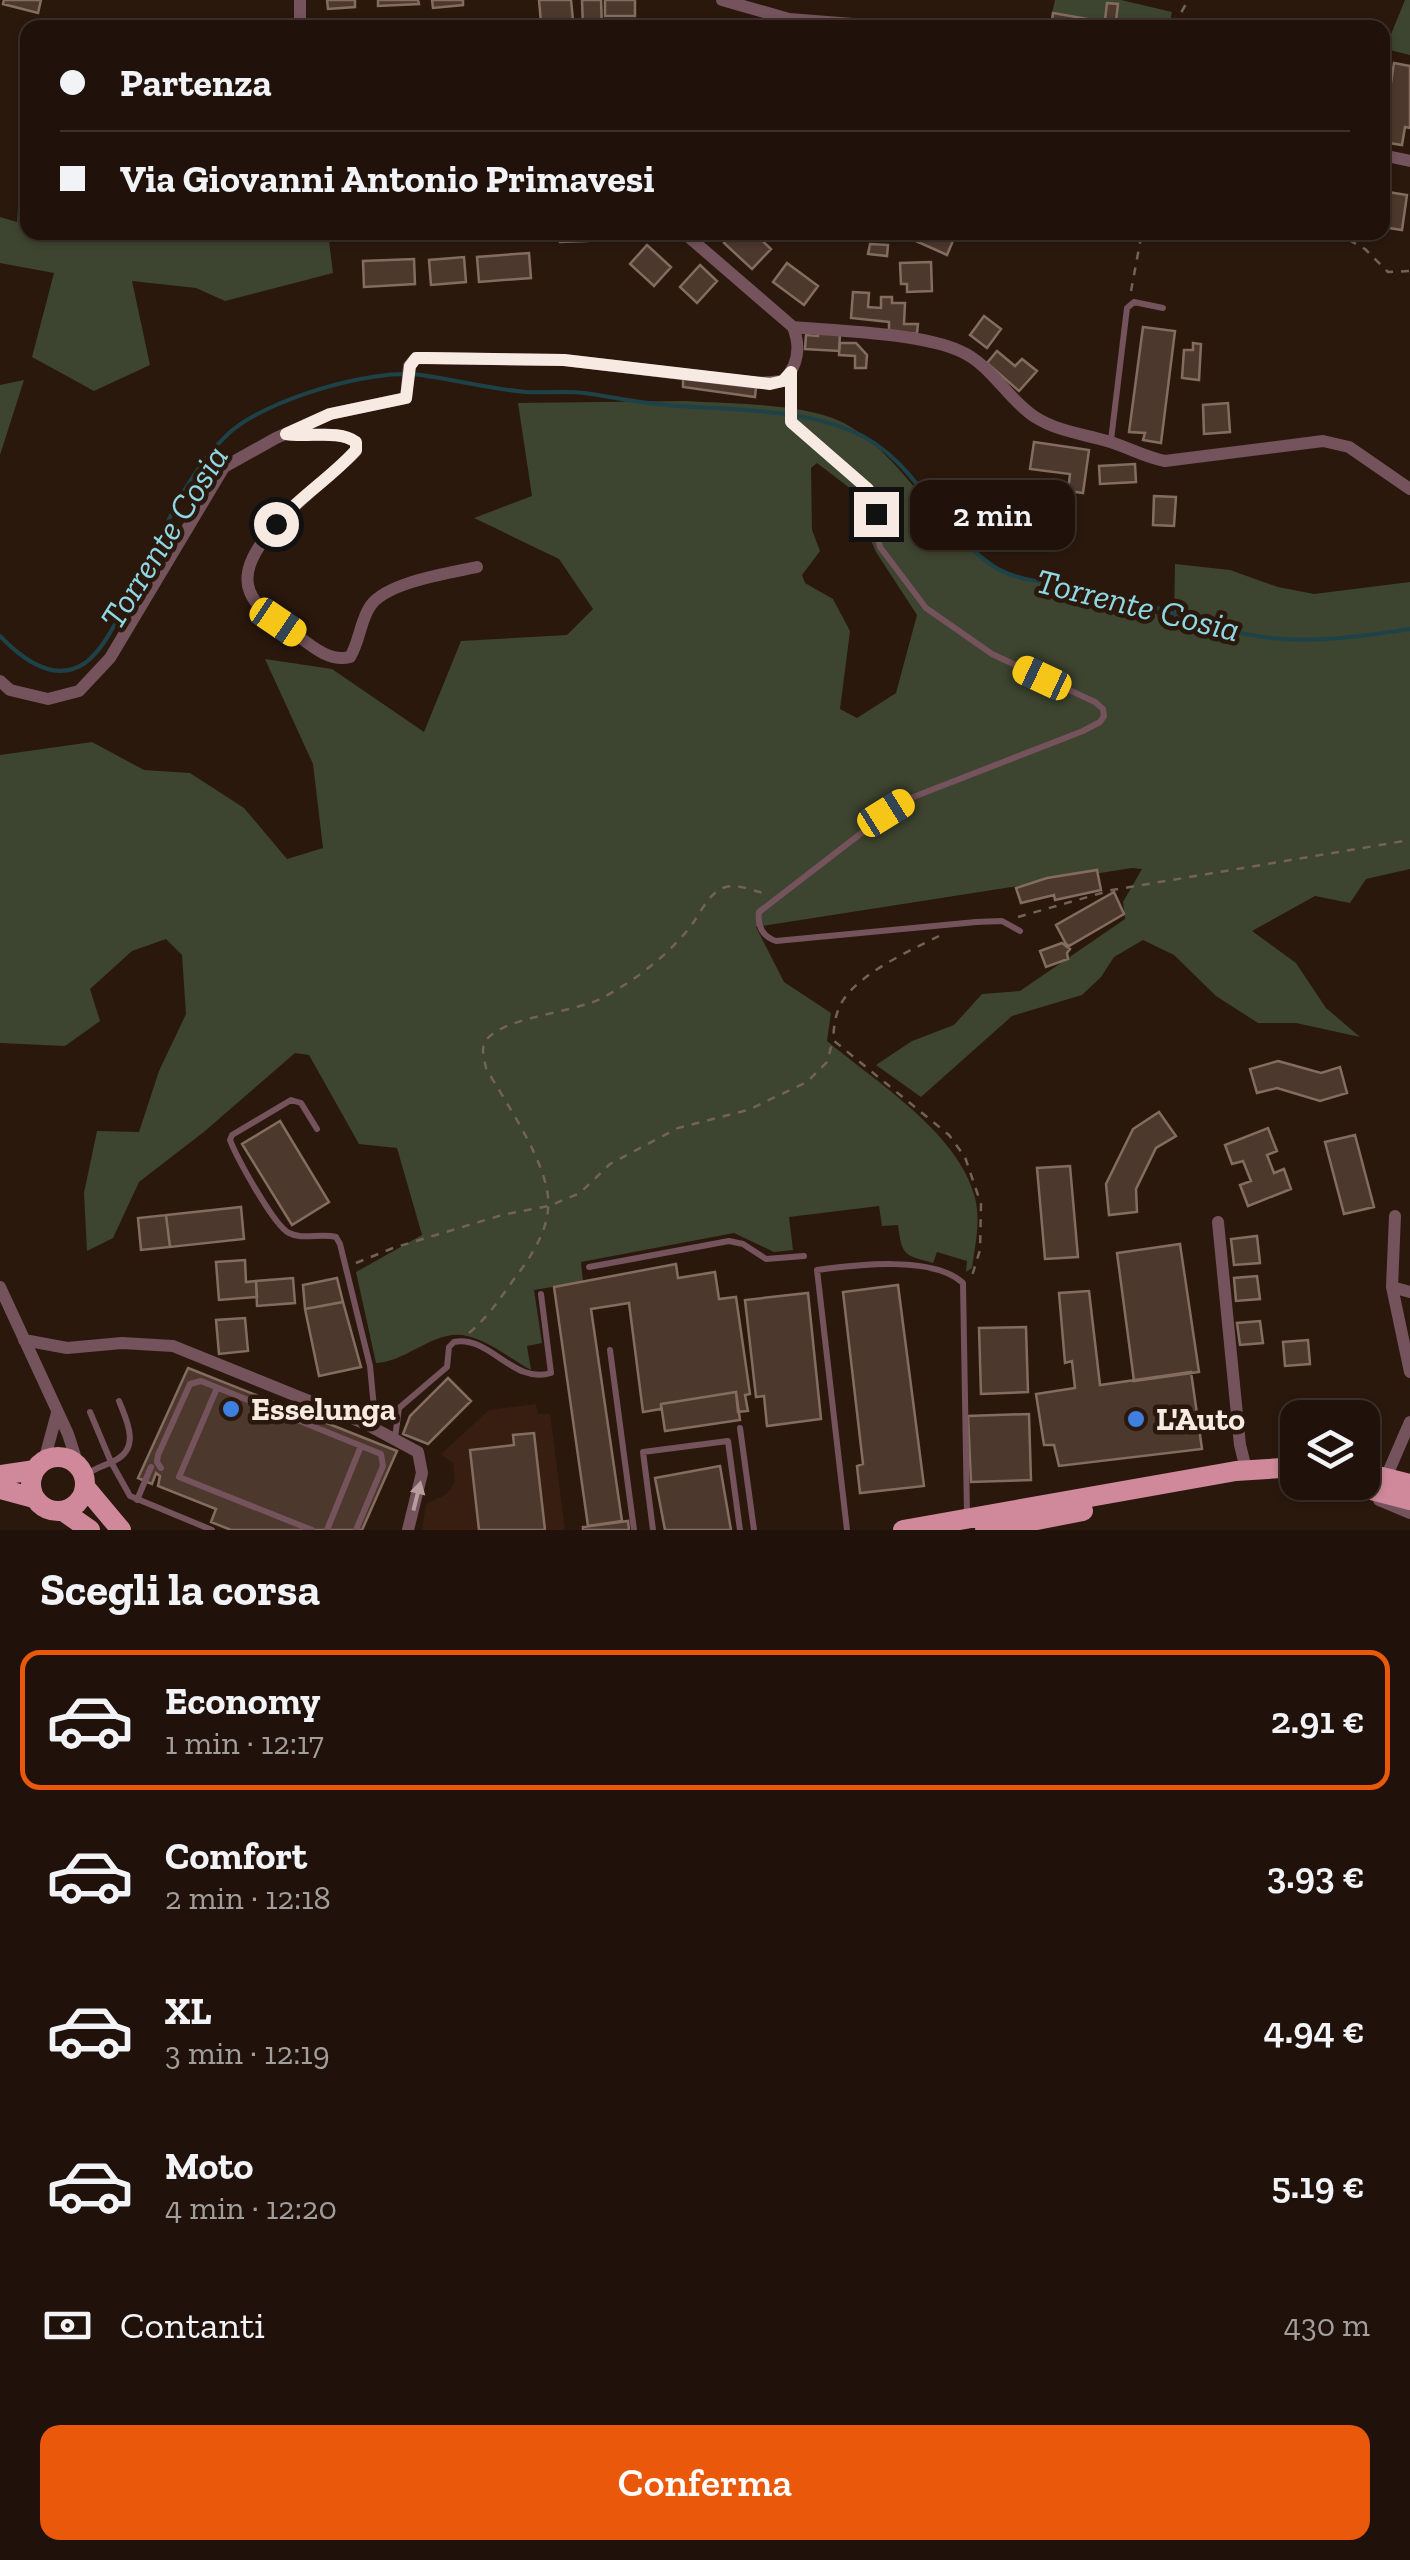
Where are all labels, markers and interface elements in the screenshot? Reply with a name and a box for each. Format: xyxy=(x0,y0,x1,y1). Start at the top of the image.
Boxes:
text: Partenza xyxy=(120,60,272,106)
text: Via Giovanni Antonio Primavesi xyxy=(120,156,655,202)
water label: Torrente Cosia xyxy=(91,438,237,636)
callout: 2 min xyxy=(911,479,1076,549)
route end xyxy=(854,492,899,537)
text: 2 min xyxy=(953,496,1032,534)
route start xyxy=(254,502,299,547)
water label: Torrente Cosia xyxy=(1032,559,1244,651)
car xyxy=(245,593,311,651)
car xyxy=(1008,652,1076,704)
car xyxy=(853,784,919,842)
place label: Esselunga xyxy=(251,1390,396,1428)
marker: Esselunga xyxy=(220,1398,242,1420)
place label: L'Auto xyxy=(1156,1400,1245,1438)
map controls xyxy=(1280,1400,1380,1500)
button: layers xyxy=(1280,1400,1380,1500)
marker: L'Auto xyxy=(1125,1408,1147,1430)
one-way arrow xyxy=(409,1480,425,1511)
text: Scegli la corsa xyxy=(40,1563,320,1617)
icon: car xyxy=(45,1675,135,1765)
text: Economy xyxy=(165,1678,320,1724)
text: 2.91 € xyxy=(1271,1697,1365,1743)
text: 1 min · 12:17 xyxy=(165,1724,324,1762)
icon: car xyxy=(45,1830,135,1920)
text: Comfort xyxy=(165,1833,307,1879)
text: 3.93 € xyxy=(1267,1852,1365,1898)
text: 2 min · 12:18 xyxy=(165,1879,331,1917)
icon: car xyxy=(45,1985,135,2075)
text: XL xyxy=(165,1988,212,2034)
text: 4.94 € xyxy=(1264,2007,1365,2053)
text: 3 min · 12:19 xyxy=(165,2034,330,2072)
icon: car xyxy=(45,2140,135,2230)
text: Moto xyxy=(165,2143,253,2189)
text: 5.19 € xyxy=(1271,2162,1365,2208)
text: 4 min · 12:20 xyxy=(165,2189,337,2227)
icon: cash xyxy=(40,2298,95,2353)
text: Contanti xyxy=(120,2302,265,2348)
text: 430 m xyxy=(1284,2306,1370,2344)
button: Conferma xyxy=(40,2425,1370,2540)

